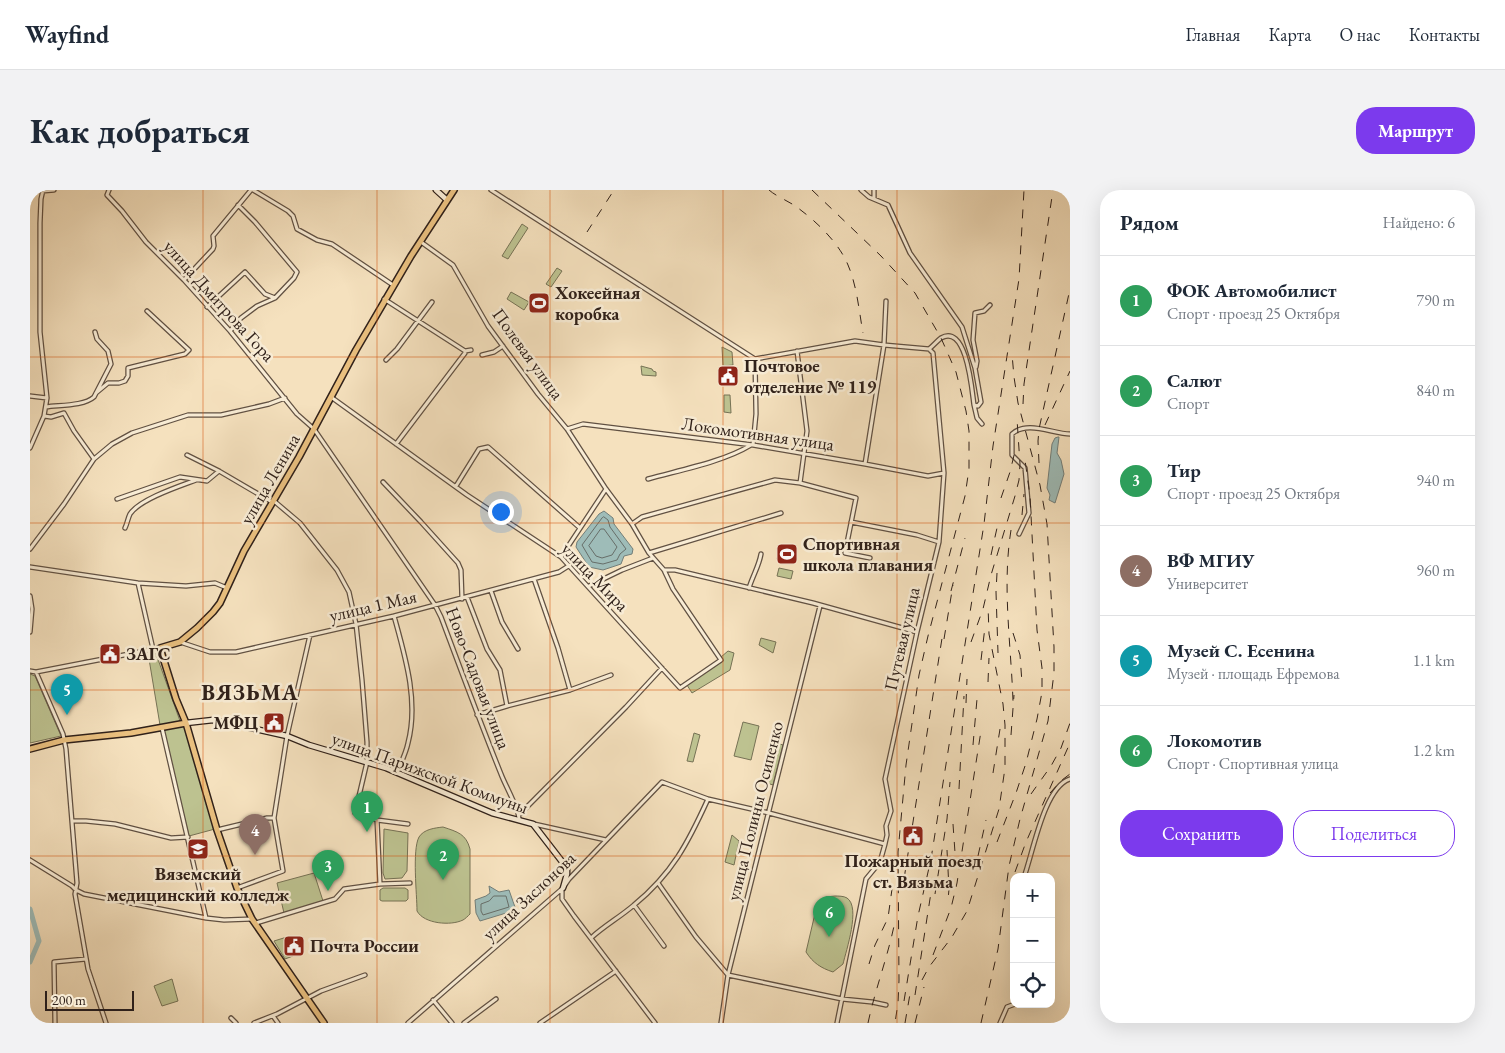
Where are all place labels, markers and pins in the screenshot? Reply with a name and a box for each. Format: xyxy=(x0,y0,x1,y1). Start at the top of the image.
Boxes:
place label: Хокеейная коробка xyxy=(554,281,641,325)
sports icon: Хокеейная коробка xyxy=(527,291,551,315)
place label: Почтовое отделение № 119 xyxy=(744,354,877,398)
public building icon: Почтовое отделение № 119 xyxy=(716,364,740,388)
place label: Спортивная школа плавания xyxy=(803,532,933,576)
sports icon: Спортивная школа плавания xyxy=(775,542,799,566)
public building icon: ЗАГС xyxy=(98,642,122,666)
place label: ЗАГС xyxy=(126,642,170,665)
pin: 5 xyxy=(51,674,83,715)
place label: МФЦ xyxy=(213,711,258,734)
public building icon: МФЦ xyxy=(262,711,286,735)
pin: 1 xyxy=(351,791,383,832)
pin: 4 xyxy=(239,814,271,855)
public building icon: Пожарный поезд ст. Вязьма xyxy=(901,824,925,848)
school or university icon: Вяземский медицинский колледж xyxy=(186,837,210,861)
pin: 2 xyxy=(427,839,459,880)
place label: Пожарный поезд ст. Вязьма xyxy=(845,849,982,893)
pin: 3 xyxy=(312,850,344,891)
place label: Вяземский медицинский колледж xyxy=(107,862,290,906)
pin: 6 xyxy=(813,896,845,937)
public building icon: Почта России xyxy=(282,934,306,958)
place label: Почта России xyxy=(310,934,419,957)

